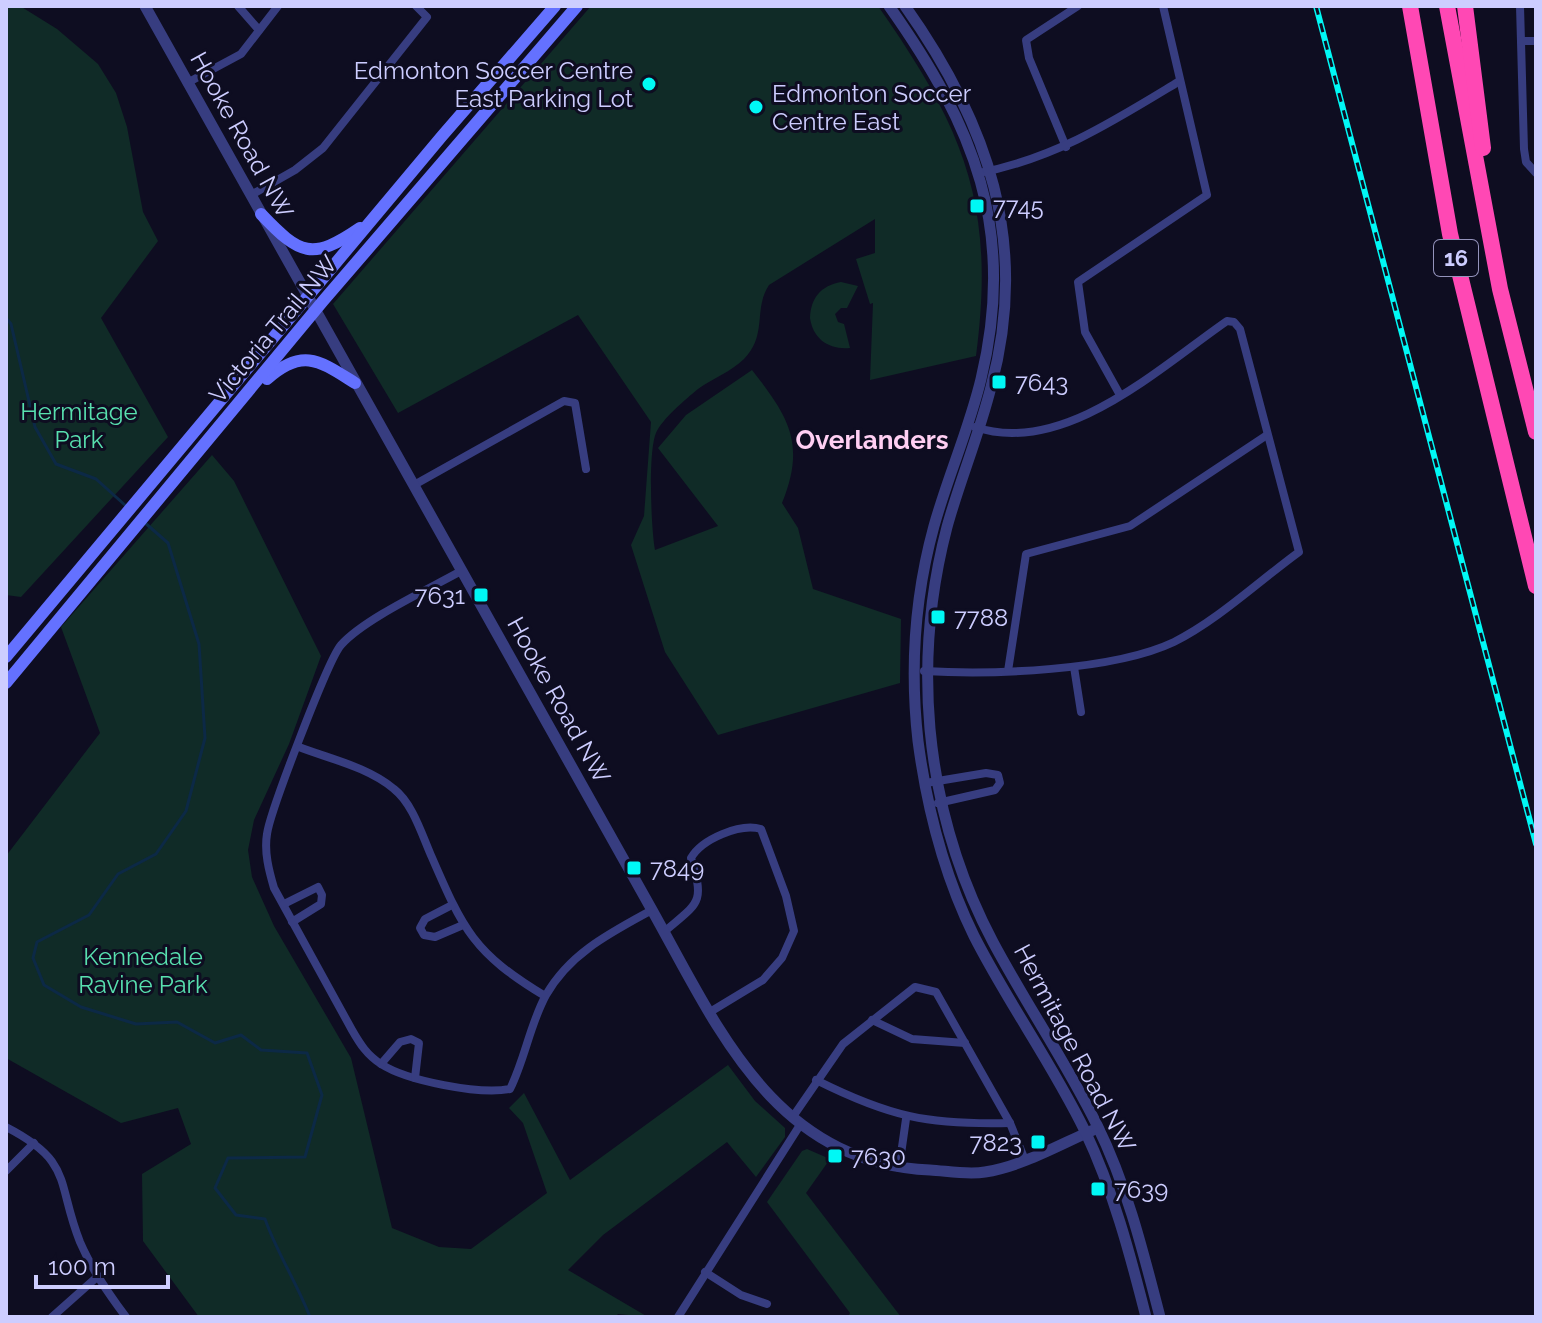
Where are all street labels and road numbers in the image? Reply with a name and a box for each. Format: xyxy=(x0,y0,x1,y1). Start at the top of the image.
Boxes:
street label: Hooke Road NW xyxy=(184,47,300,223)
road number: 16 xyxy=(1434,240,1478,276)
street label: Victoria Trail NW xyxy=(203,249,343,409)
street label: Hooke Road NW xyxy=(501,612,617,788)
street label: Hermitage Road NW xyxy=(1008,939,1142,1157)

